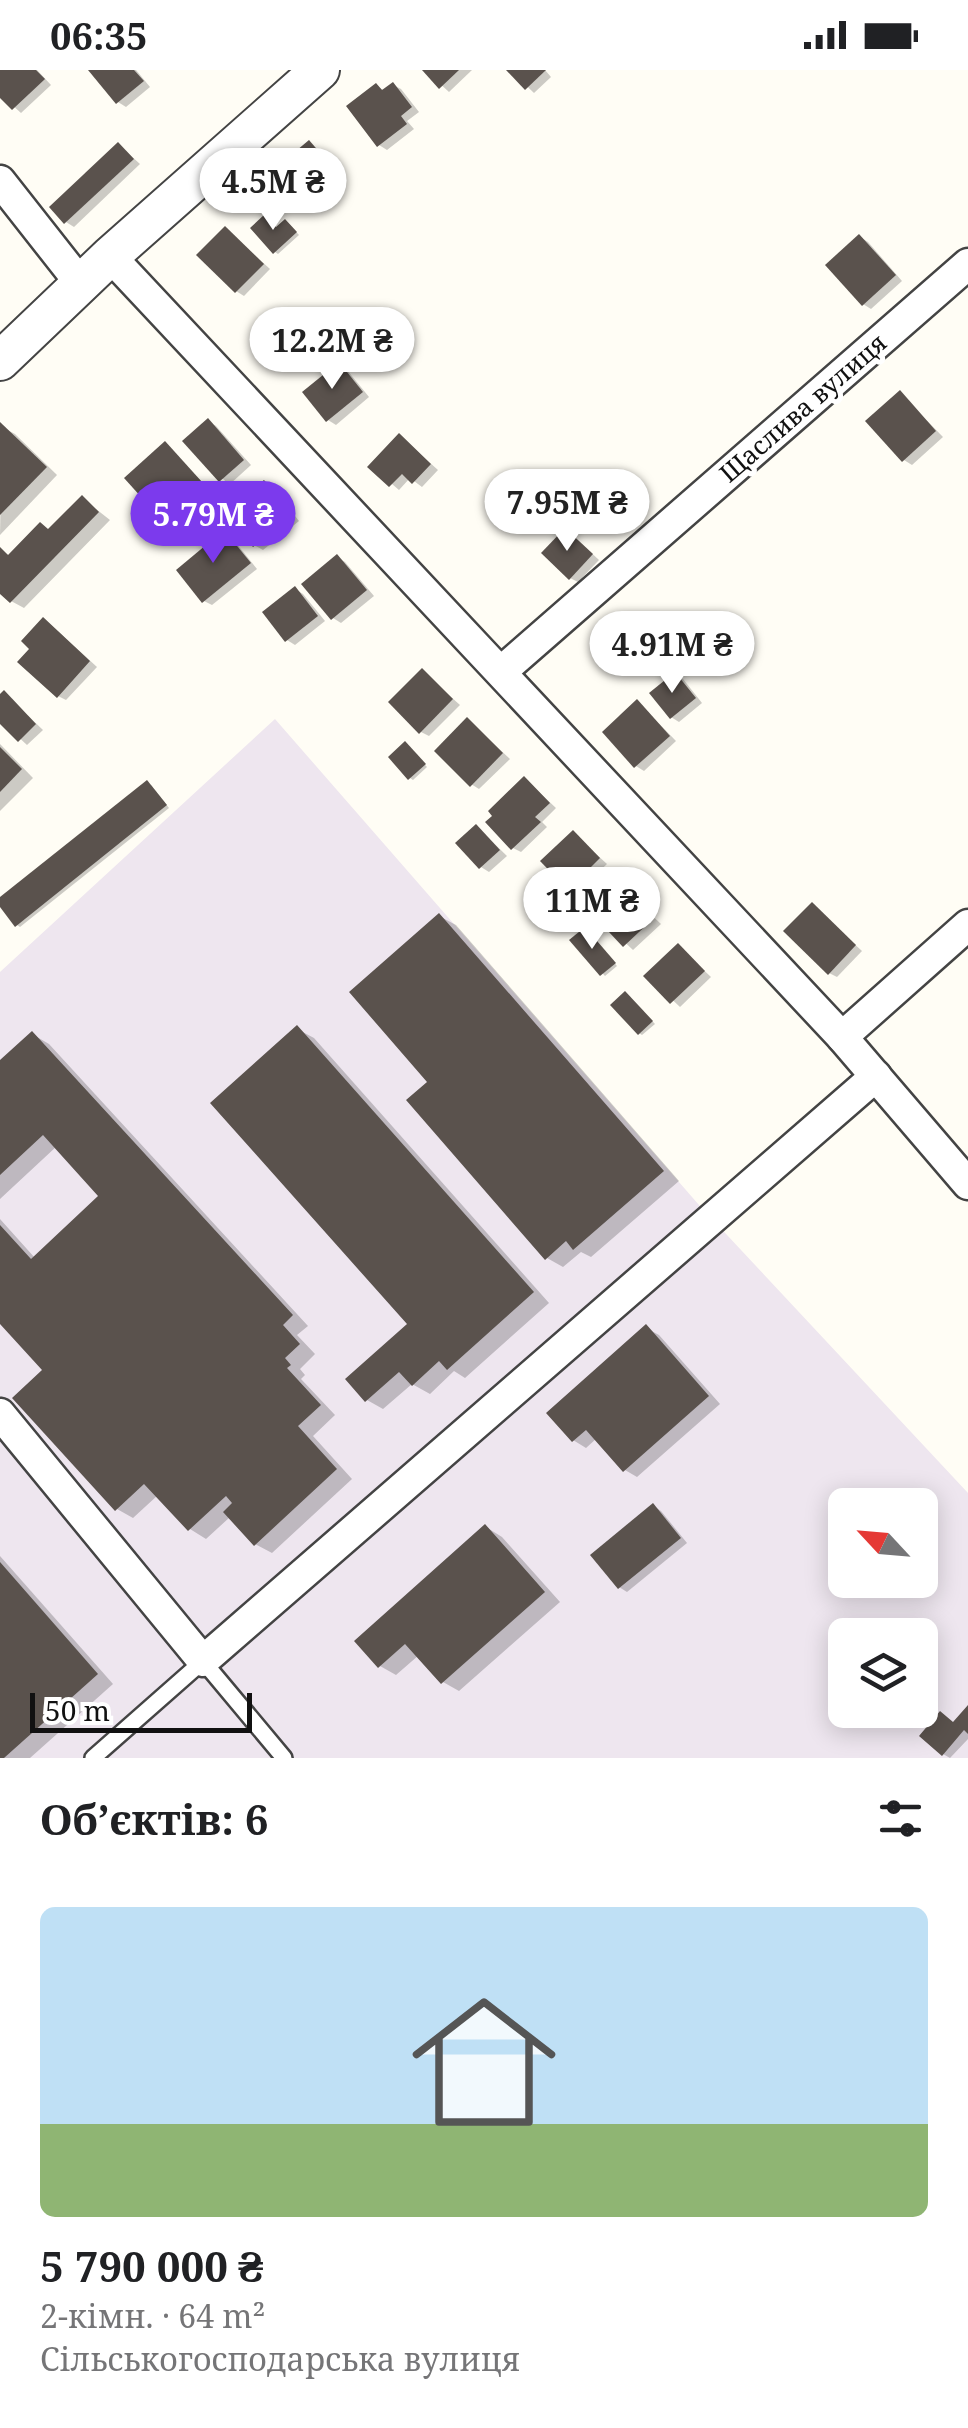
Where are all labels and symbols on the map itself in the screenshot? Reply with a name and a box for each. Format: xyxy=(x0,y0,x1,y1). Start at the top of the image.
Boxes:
pin: 4.5M ₴ xyxy=(192,148,354,233)
pin: 12.2M ₴ xyxy=(240,307,424,392)
street label: Щаслива вулиця xyxy=(711,325,893,489)
pin: 7.95M ₴ xyxy=(475,469,659,554)
pin: 5.79M ₴ xyxy=(121,481,305,566)
pin: 4.91M ₴ xyxy=(580,611,764,696)
pin: 11M ₴ xyxy=(522,867,662,952)
north arrow xyxy=(828,1488,938,1598)
scale bar xyxy=(30,1688,252,1732)

